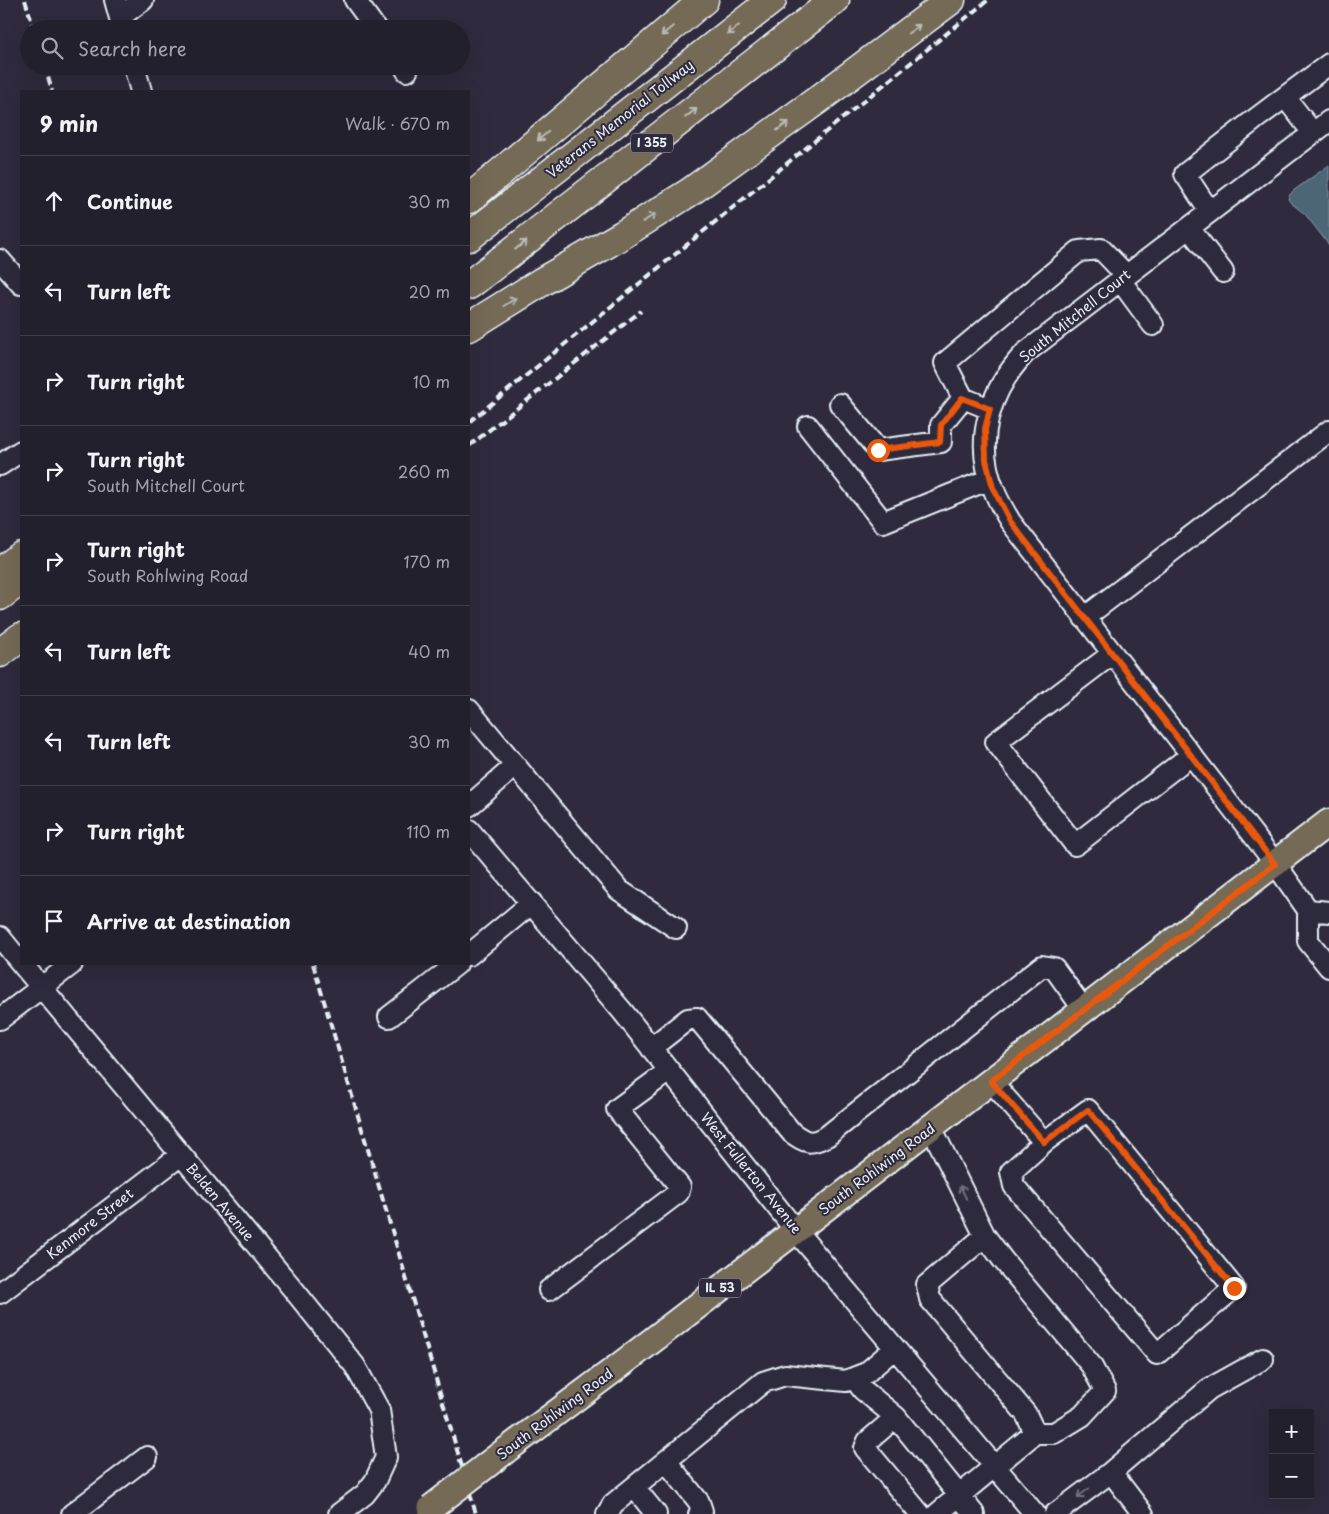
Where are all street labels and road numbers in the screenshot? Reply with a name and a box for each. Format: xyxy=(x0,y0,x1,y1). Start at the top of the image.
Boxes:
street label: Veterans Memorial Tollway xyxy=(542,54,698,183)
road number: I 355 xyxy=(631,134,673,152)
street label: South Mitchell Court xyxy=(1014,264,1135,367)
street label: West Fullerton Avenue xyxy=(696,1108,807,1238)
street label: South Rohlwing Road xyxy=(814,1118,939,1219)
street label: Belden Avenue xyxy=(181,1158,260,1245)
street label: Kenmore Street xyxy=(42,1183,138,1264)
road number: IL 53 xyxy=(699,1278,741,1298)
street label: South Rohlwing Road xyxy=(492,1363,617,1464)

